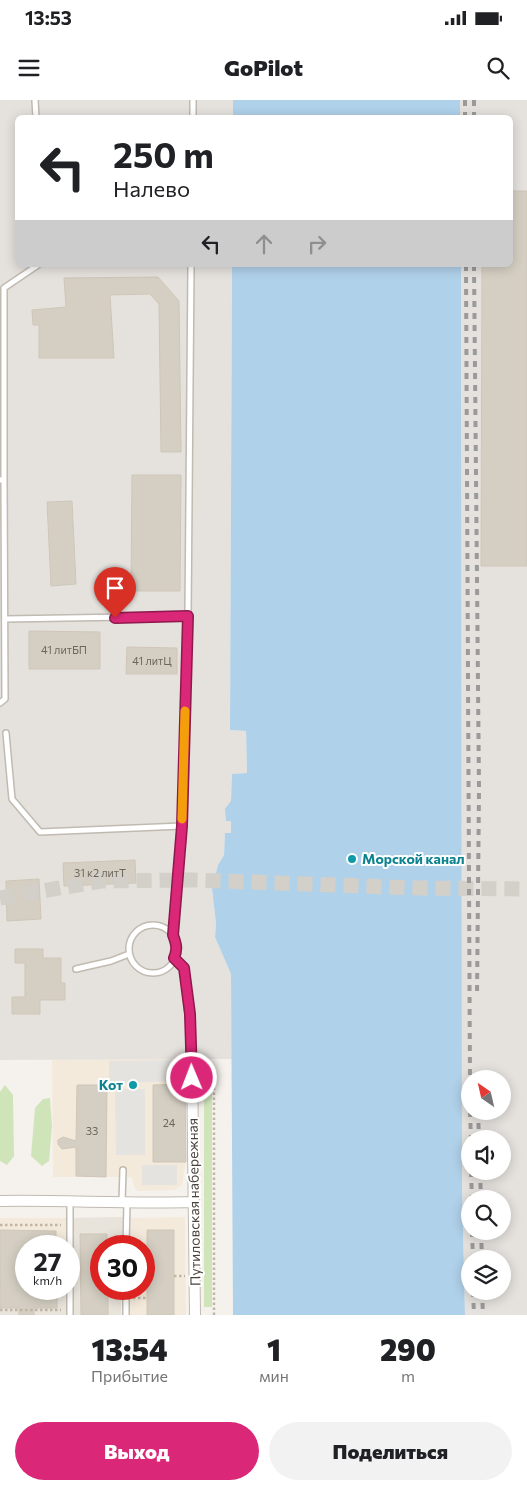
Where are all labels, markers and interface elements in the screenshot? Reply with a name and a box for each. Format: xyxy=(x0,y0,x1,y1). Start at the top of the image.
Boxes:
text: 13:53 xyxy=(25,6,72,29)
icon: menu xyxy=(15,54,43,82)
text: GoPilot xyxy=(224,54,303,81)
icon: search xyxy=(484,54,512,82)
text: 250 m xyxy=(113,132,214,175)
icon: left xyxy=(30,135,95,200)
text: Налево xyxy=(113,175,190,202)
icon: left xyxy=(197,230,225,258)
icon: ahead xyxy=(250,230,278,258)
icon: right xyxy=(303,230,331,258)
pin xyxy=(94,567,136,618)
icon: arrive xyxy=(101,574,129,602)
house number: 41 литБП xyxy=(41,643,87,656)
house number: 41 литЦ xyxy=(132,654,172,667)
place label: Морской канал xyxy=(362,850,465,867)
marker: Морской канал xyxy=(346,853,358,865)
house number: 31 к2 литТ xyxy=(74,866,126,879)
position arrow xyxy=(165,1051,217,1103)
north arrow xyxy=(461,1070,511,1120)
map controls xyxy=(461,1070,511,1300)
place label: Кот xyxy=(99,1076,123,1093)
marker: Кот xyxy=(127,1079,139,1091)
house number: 24 xyxy=(163,1116,176,1129)
street label: Путиловская набережная xyxy=(184,1118,203,1286)
house number: 33 xyxy=(86,1124,98,1137)
button: sound xyxy=(461,1130,511,1180)
button: search xyxy=(461,1190,511,1240)
speed limit sign: 30 xyxy=(90,1235,155,1300)
text: 27 xyxy=(34,1246,61,1276)
button: layers xyxy=(461,1250,511,1300)
text: km/h xyxy=(33,1273,62,1287)
text: 13:54 xyxy=(91,1330,168,1367)
text: 1 xyxy=(267,1330,281,1367)
text: 290 xyxy=(380,1330,436,1367)
text: Прибытие xyxy=(91,1366,168,1385)
text: мин xyxy=(259,1366,289,1385)
text: m xyxy=(401,1366,415,1385)
button: Выход xyxy=(15,1422,259,1480)
button: Поделиться xyxy=(269,1422,512,1480)

